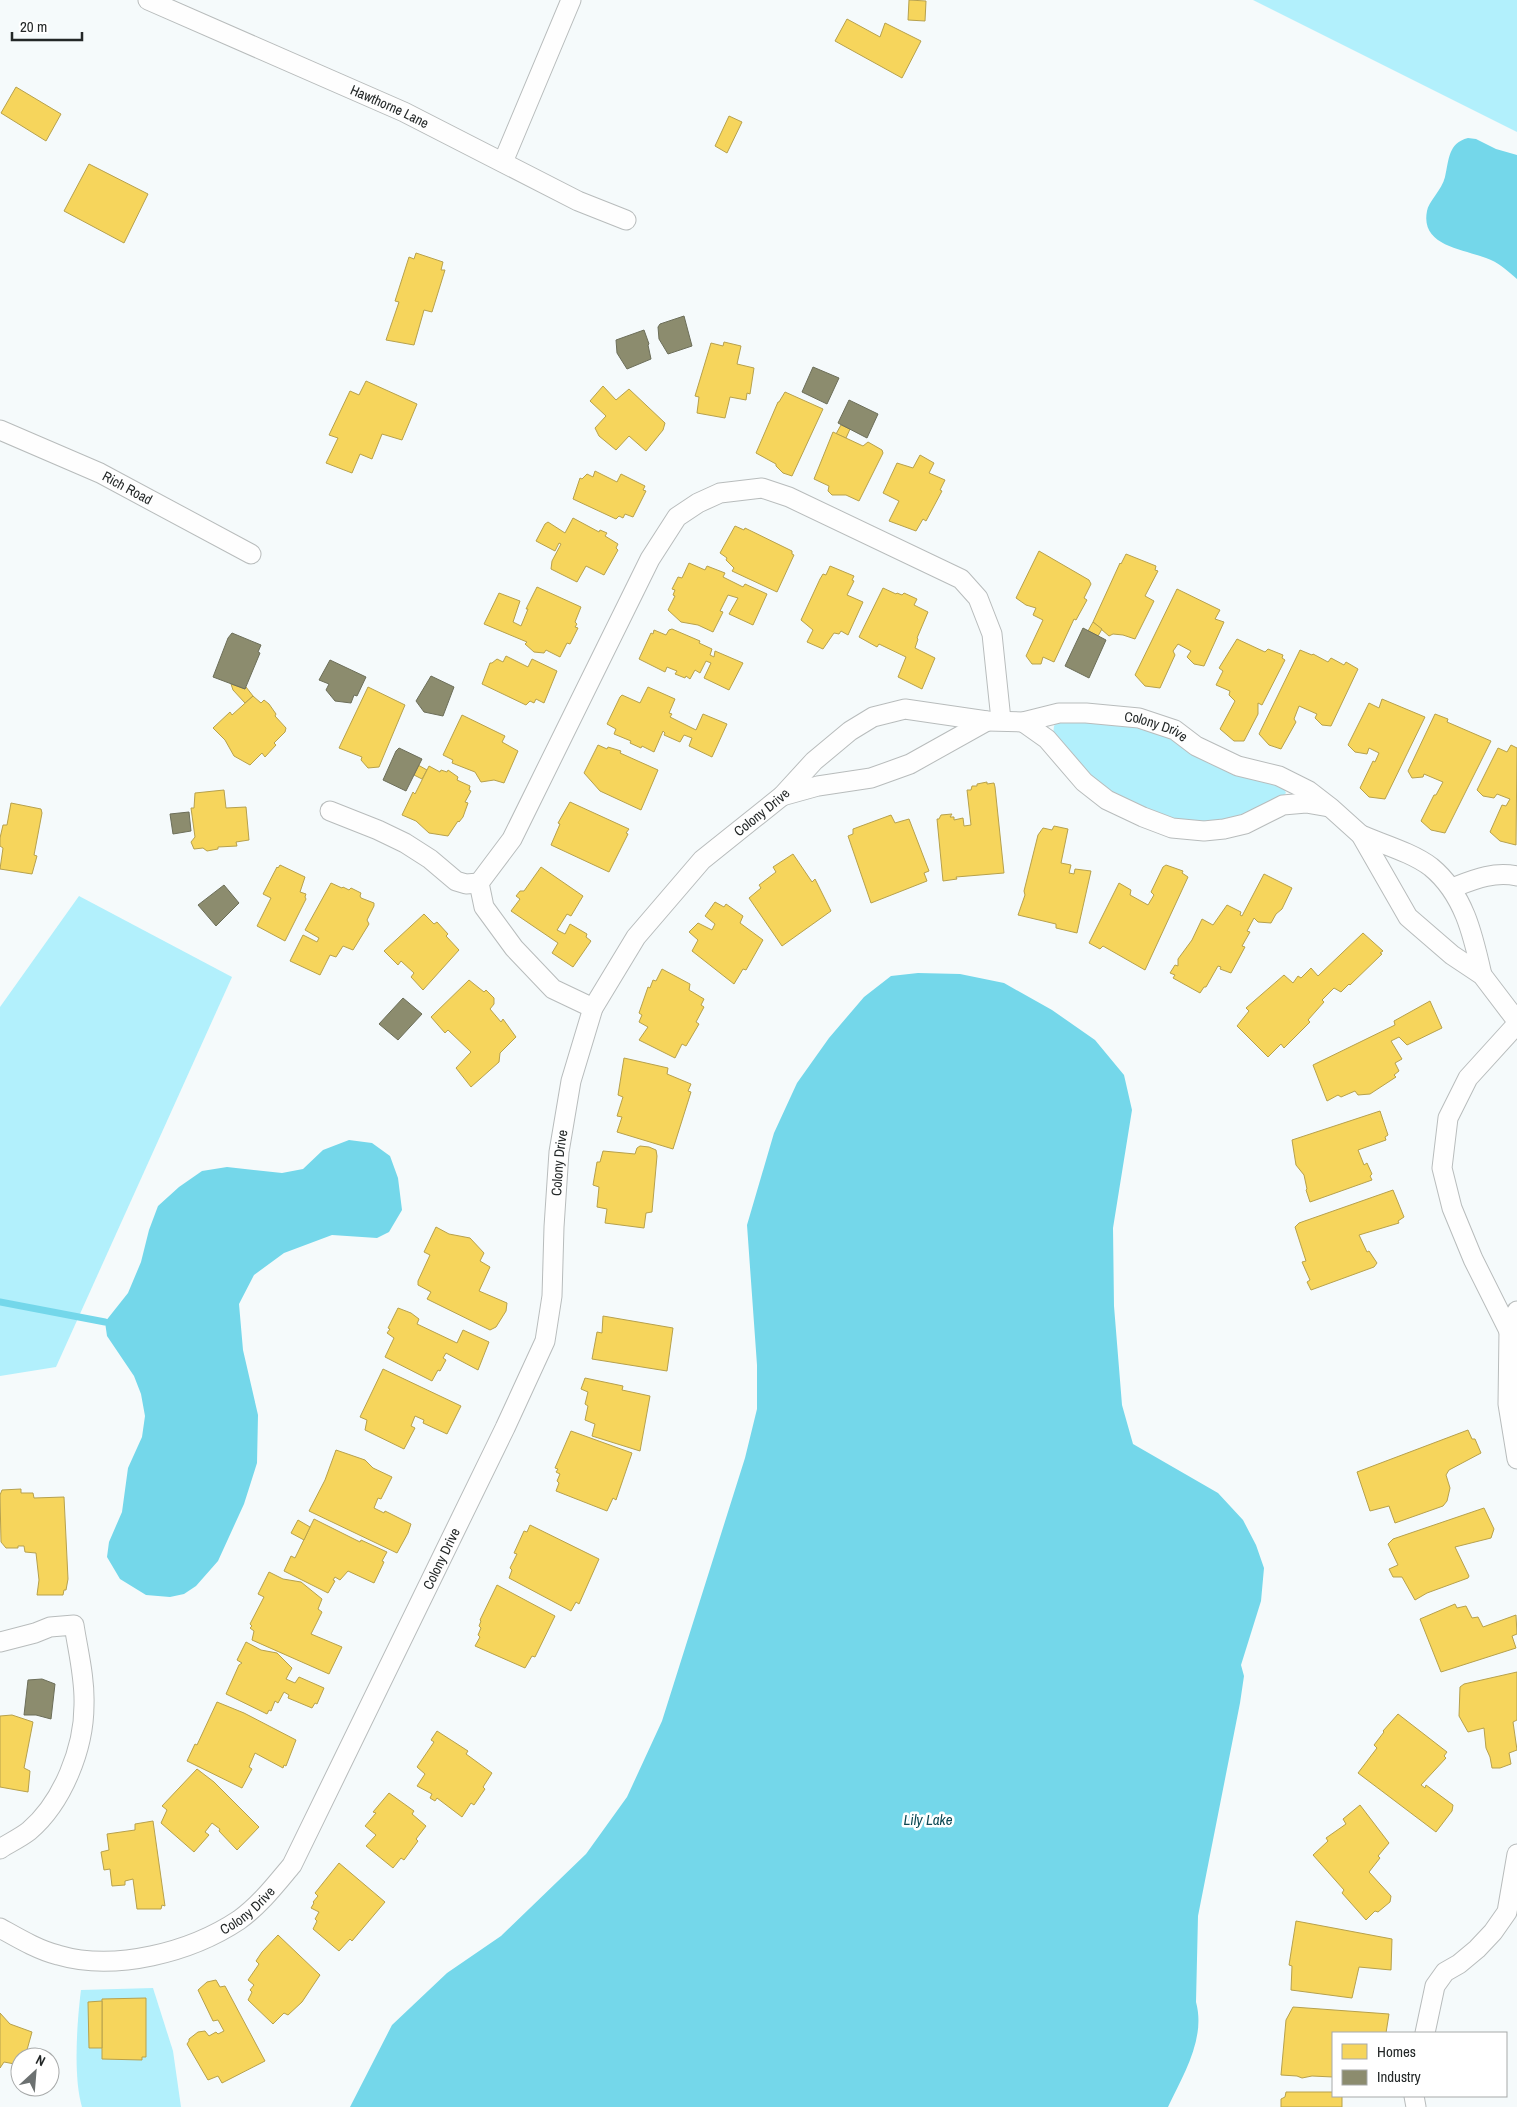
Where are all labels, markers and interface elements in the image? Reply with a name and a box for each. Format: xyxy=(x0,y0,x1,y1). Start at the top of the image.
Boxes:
scale bar xyxy=(12,10,82,42)
text: 20 m xyxy=(20,16,47,37)
street label: Hawthorne Lane xyxy=(348,81,432,132)
street label: Rich Road xyxy=(99,467,156,508)
street label: Colony Drive xyxy=(1124,708,1191,746)
street label: Colony Drive xyxy=(730,785,794,840)
street label: Colony Drive xyxy=(547,1128,572,1197)
street label: Colony Drive xyxy=(419,1525,464,1593)
water label: Lily Lake xyxy=(903,1809,953,1830)
street label: Colony Drive xyxy=(217,1883,279,1939)
legend xyxy=(1332,2032,1507,2097)
text: Homes xyxy=(1377,2041,1416,2062)
north arrow xyxy=(10,2047,60,2097)
text: N xyxy=(33,2050,48,2070)
text: Industry xyxy=(1377,2066,1422,2087)

